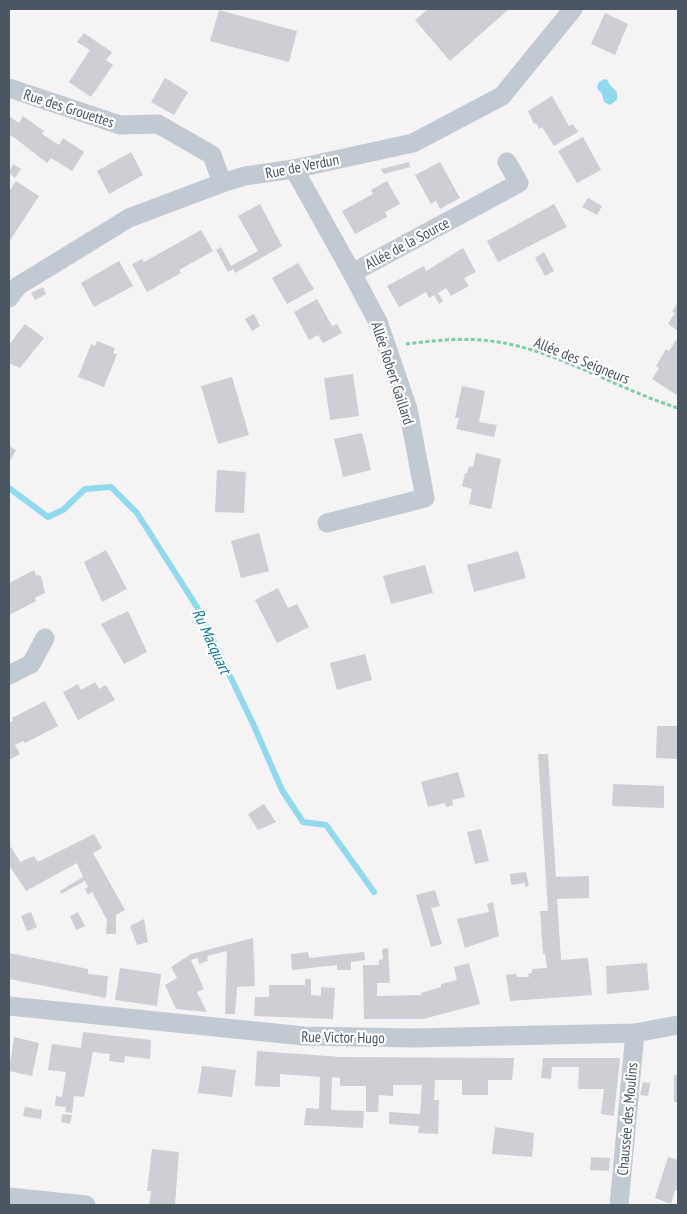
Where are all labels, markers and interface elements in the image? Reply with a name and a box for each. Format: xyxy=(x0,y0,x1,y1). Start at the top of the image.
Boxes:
street label: Rue des Grouettes xyxy=(21,84,117,132)
street label: Rue de Verdun xyxy=(264,150,340,182)
street label: Allée de la Source xyxy=(362,213,452,273)
street label: Allée Robert Gaillard xyxy=(367,319,419,427)
street label: Allée des Seigneurs xyxy=(531,332,633,388)
water label: Ru Macquart xyxy=(188,605,236,678)
street label: Rue Victor Hugo xyxy=(301,1027,385,1047)
street label: Chaussée des Moulins xyxy=(613,1062,641,1176)

